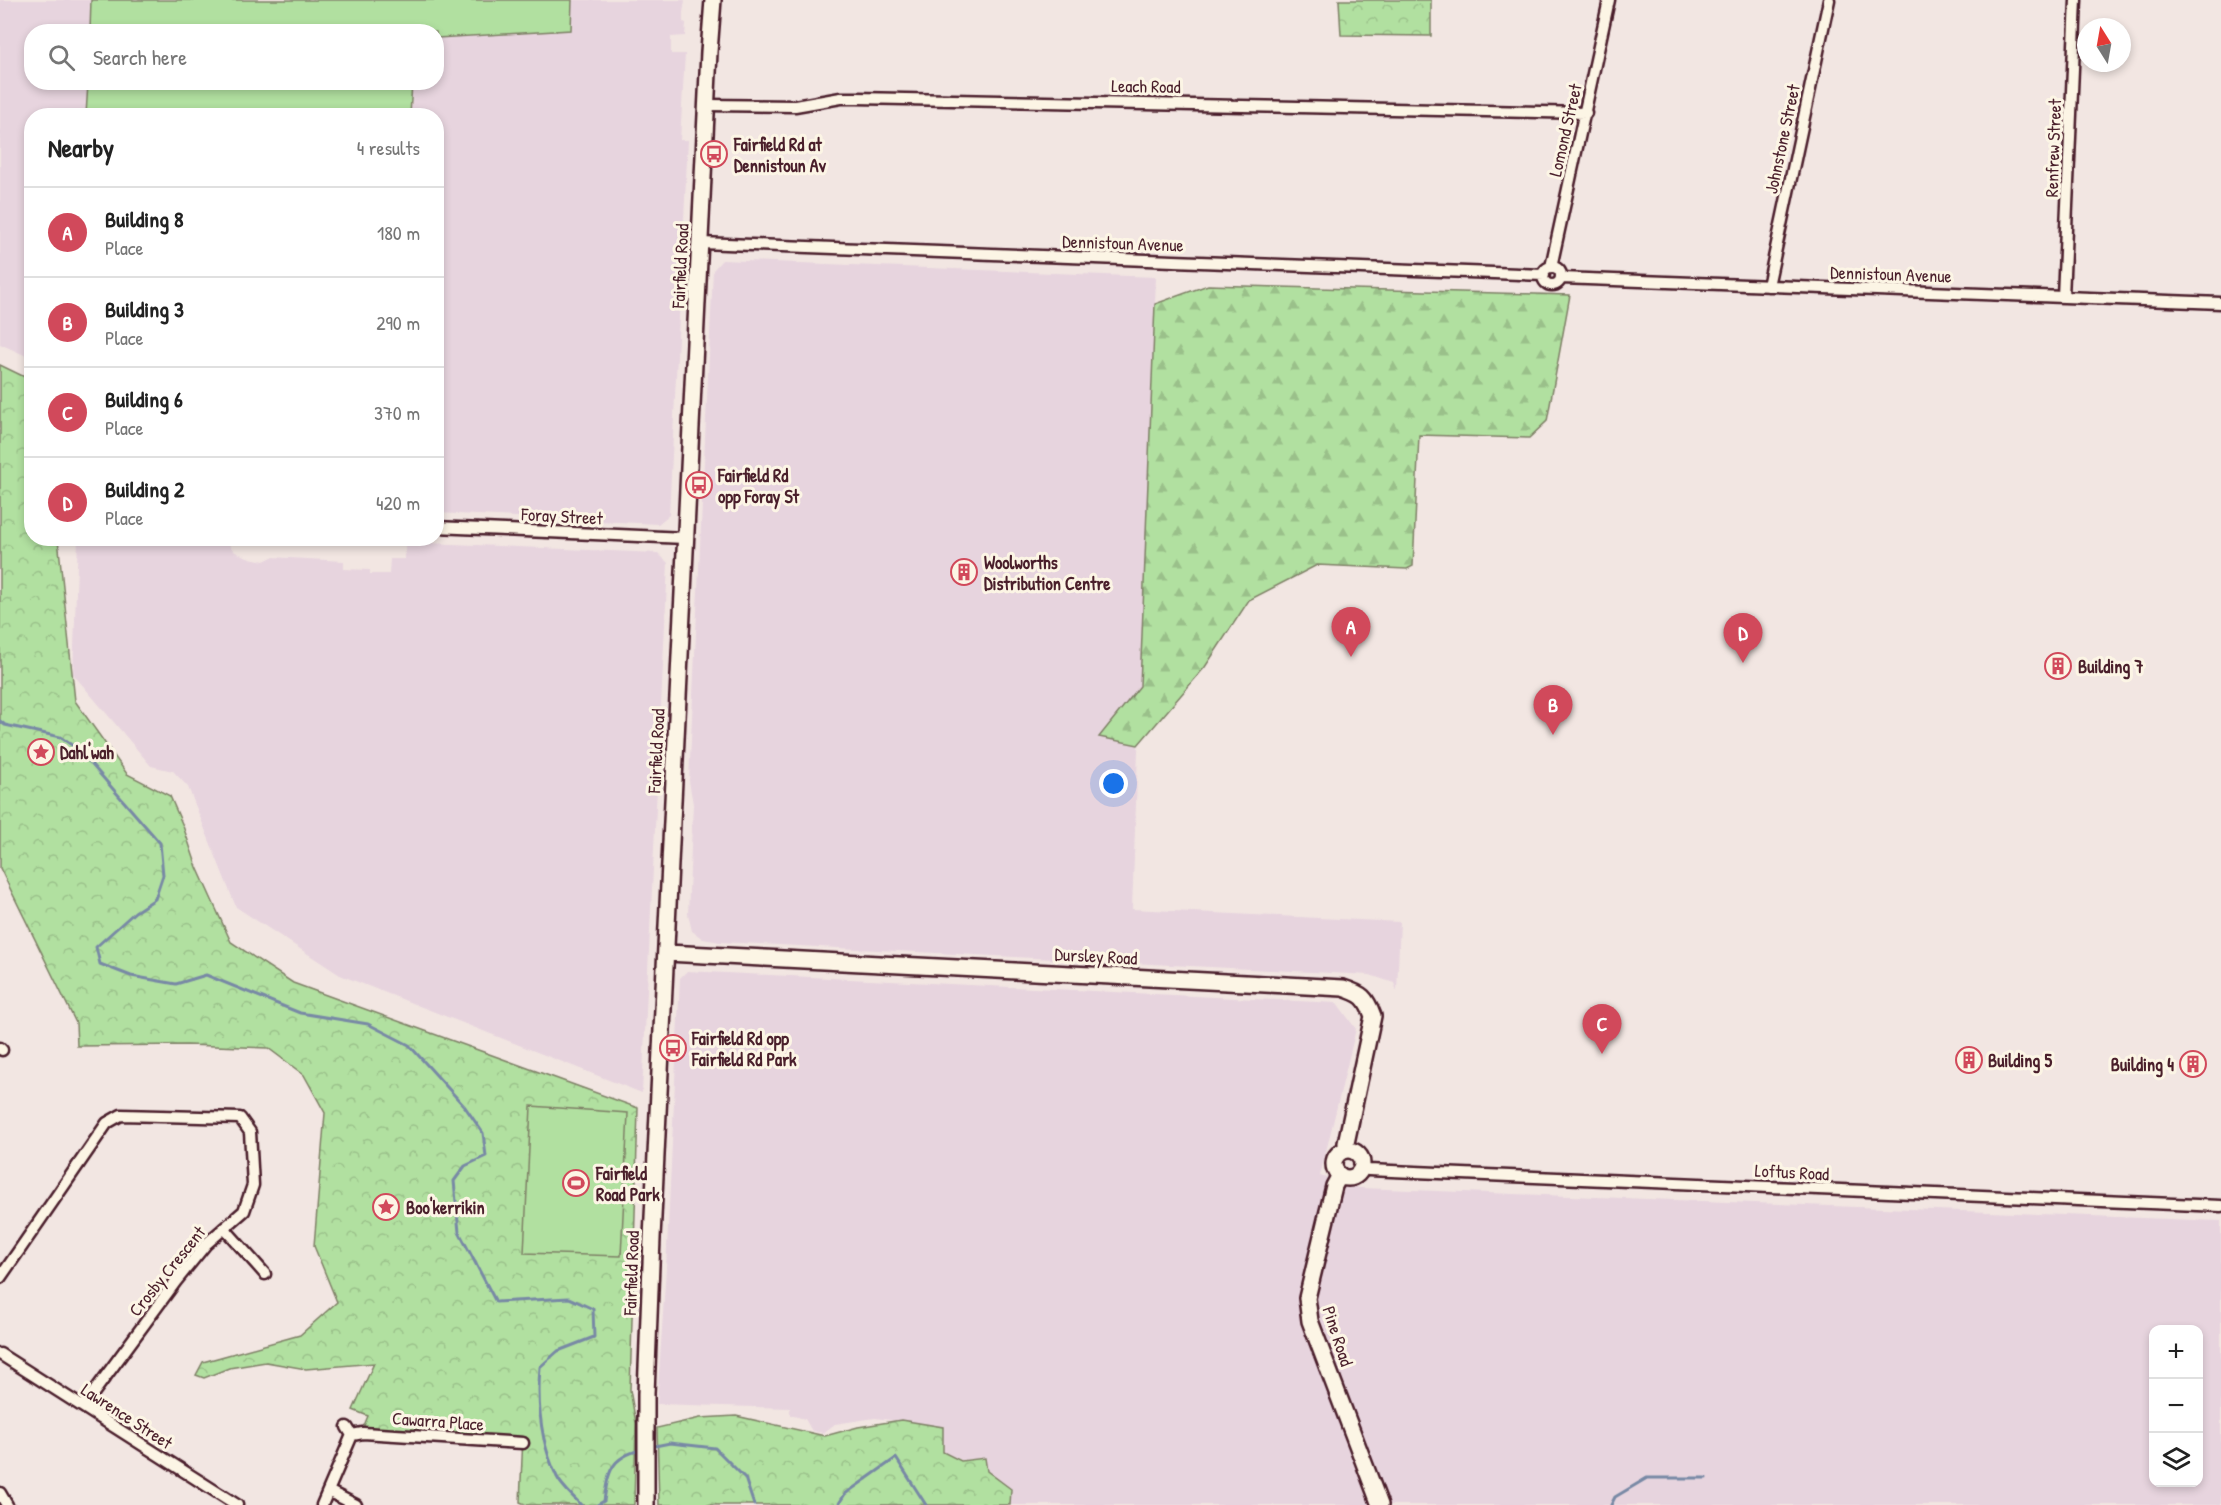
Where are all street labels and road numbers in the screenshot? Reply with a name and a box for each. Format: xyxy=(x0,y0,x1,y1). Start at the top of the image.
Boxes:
street label: Leach Road xyxy=(1111,73,1181,99)
street label: Lomond Street xyxy=(1542,80,1588,179)
street label: Johnstone Street xyxy=(1758,81,1806,196)
street label: Renfrew Street xyxy=(2039,98,2067,198)
street label: Fairfield Road xyxy=(665,223,695,310)
street label: Dennistoun Avenue xyxy=(1062,228,1184,258)
street label: Dennistoun Avenue xyxy=(1830,259,1952,289)
street label: Foray Street xyxy=(520,501,604,531)
street label: Fairfield Road xyxy=(641,708,671,795)
street label: Dursley Road xyxy=(1054,941,1138,971)
street label: Loftus Road xyxy=(1754,1158,1830,1186)
street label: Crosby Crescent xyxy=(123,1220,212,1321)
street label: Fairfield Road xyxy=(617,1230,645,1317)
street label: Pine Road xyxy=(1317,1303,1359,1369)
street label: Lawrence Street xyxy=(76,1377,178,1455)
street label: Cawarra Place xyxy=(391,1405,485,1437)

